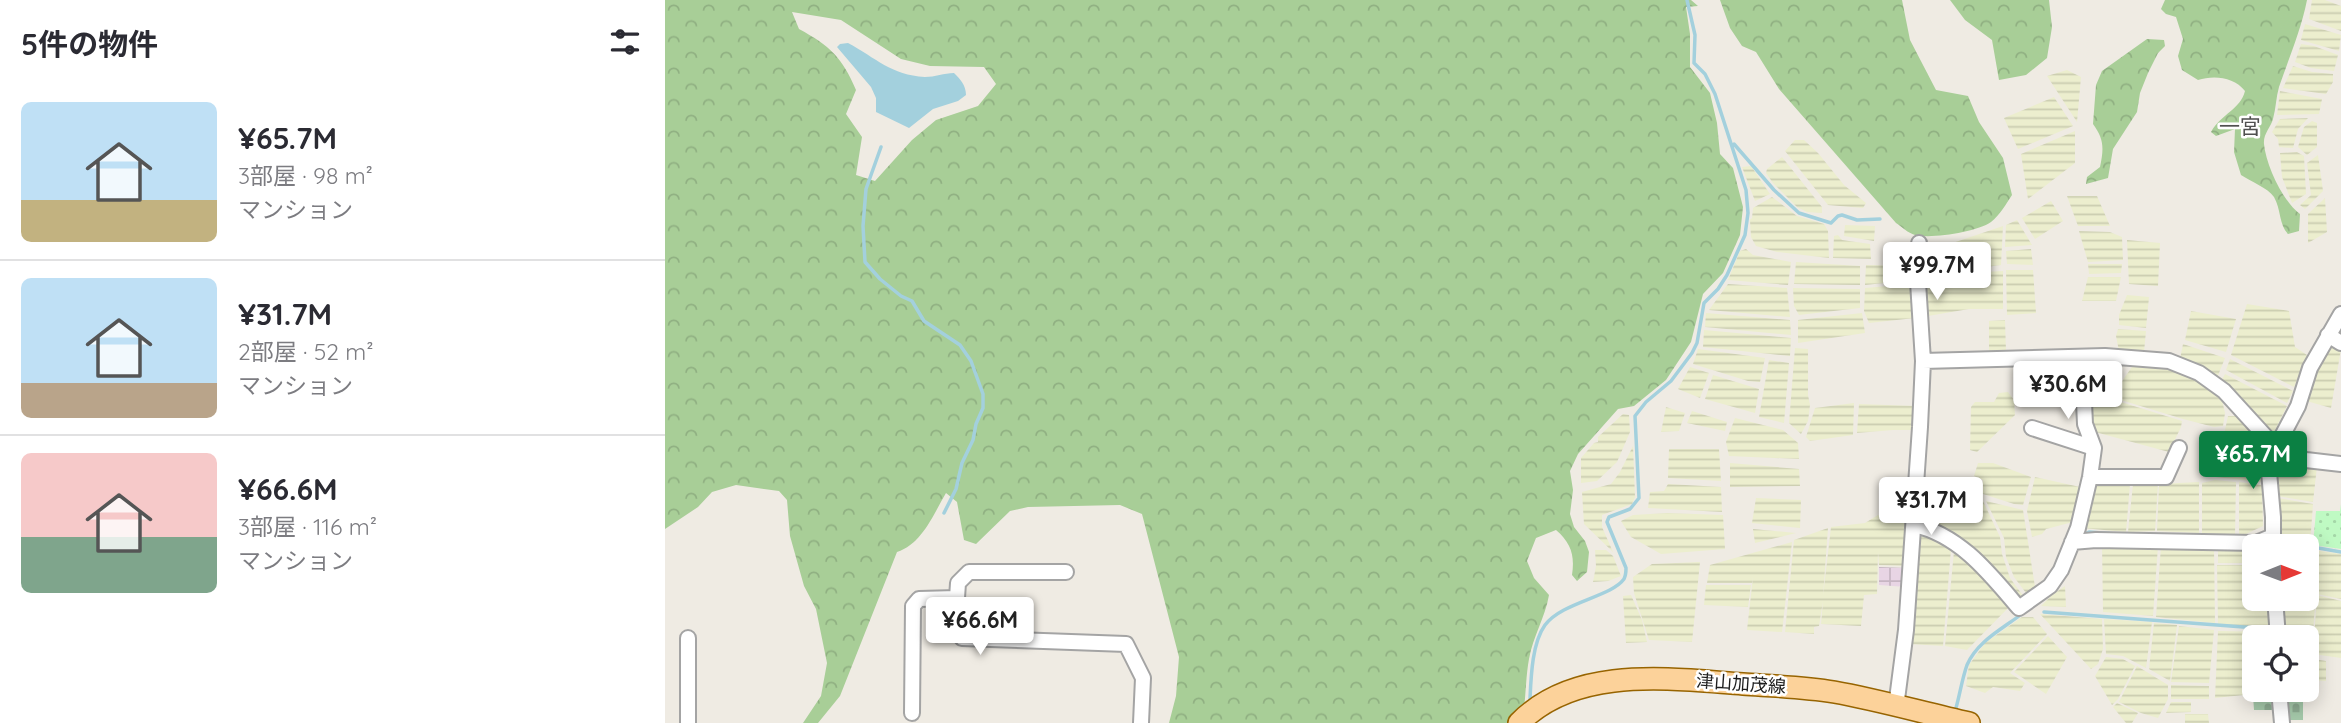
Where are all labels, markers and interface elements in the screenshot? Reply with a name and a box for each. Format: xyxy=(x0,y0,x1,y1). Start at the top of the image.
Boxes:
icon: filters xyxy=(606,23,644,61)
text: 5件の物件 xyxy=(21,25,158,63)
district label: 一宮 xyxy=(2219,113,2261,139)
text: ¥65.7M xyxy=(238,119,337,157)
icon: home xyxy=(77,130,161,214)
text: 3部屋 · 98 m² xyxy=(238,161,373,190)
text: マンション xyxy=(238,195,353,224)
pin: ¥99.7M xyxy=(1880,243,1994,302)
text: ¥99.7M xyxy=(1899,250,1975,279)
text: ¥31.7M xyxy=(238,295,332,333)
icon: home xyxy=(77,306,161,390)
text: 2部屋 · 52 m² xyxy=(238,337,374,366)
pin: ¥30.6M xyxy=(2011,362,2125,421)
text: ¥30.6M xyxy=(2029,369,2107,398)
text: マンション xyxy=(238,371,353,400)
pin: ¥65.7M xyxy=(2196,432,2310,491)
text: ¥65.7M xyxy=(2215,439,2291,468)
text: ¥66.6M xyxy=(238,470,338,508)
pin: ¥31.7M xyxy=(1874,477,1988,537)
icon: home xyxy=(77,481,161,565)
text: ¥31.7M xyxy=(1895,485,1967,514)
text: 3部屋 · 116 m² xyxy=(238,512,377,541)
north arrow xyxy=(2242,534,2319,611)
map controls xyxy=(2242,534,2319,702)
text: マンション xyxy=(238,546,353,575)
pin: ¥66.6M xyxy=(923,598,1037,657)
text: ¥66.6M xyxy=(942,605,1018,634)
button: locate xyxy=(2242,625,2319,702)
street label: 津山加茂線 xyxy=(1695,669,1787,698)

